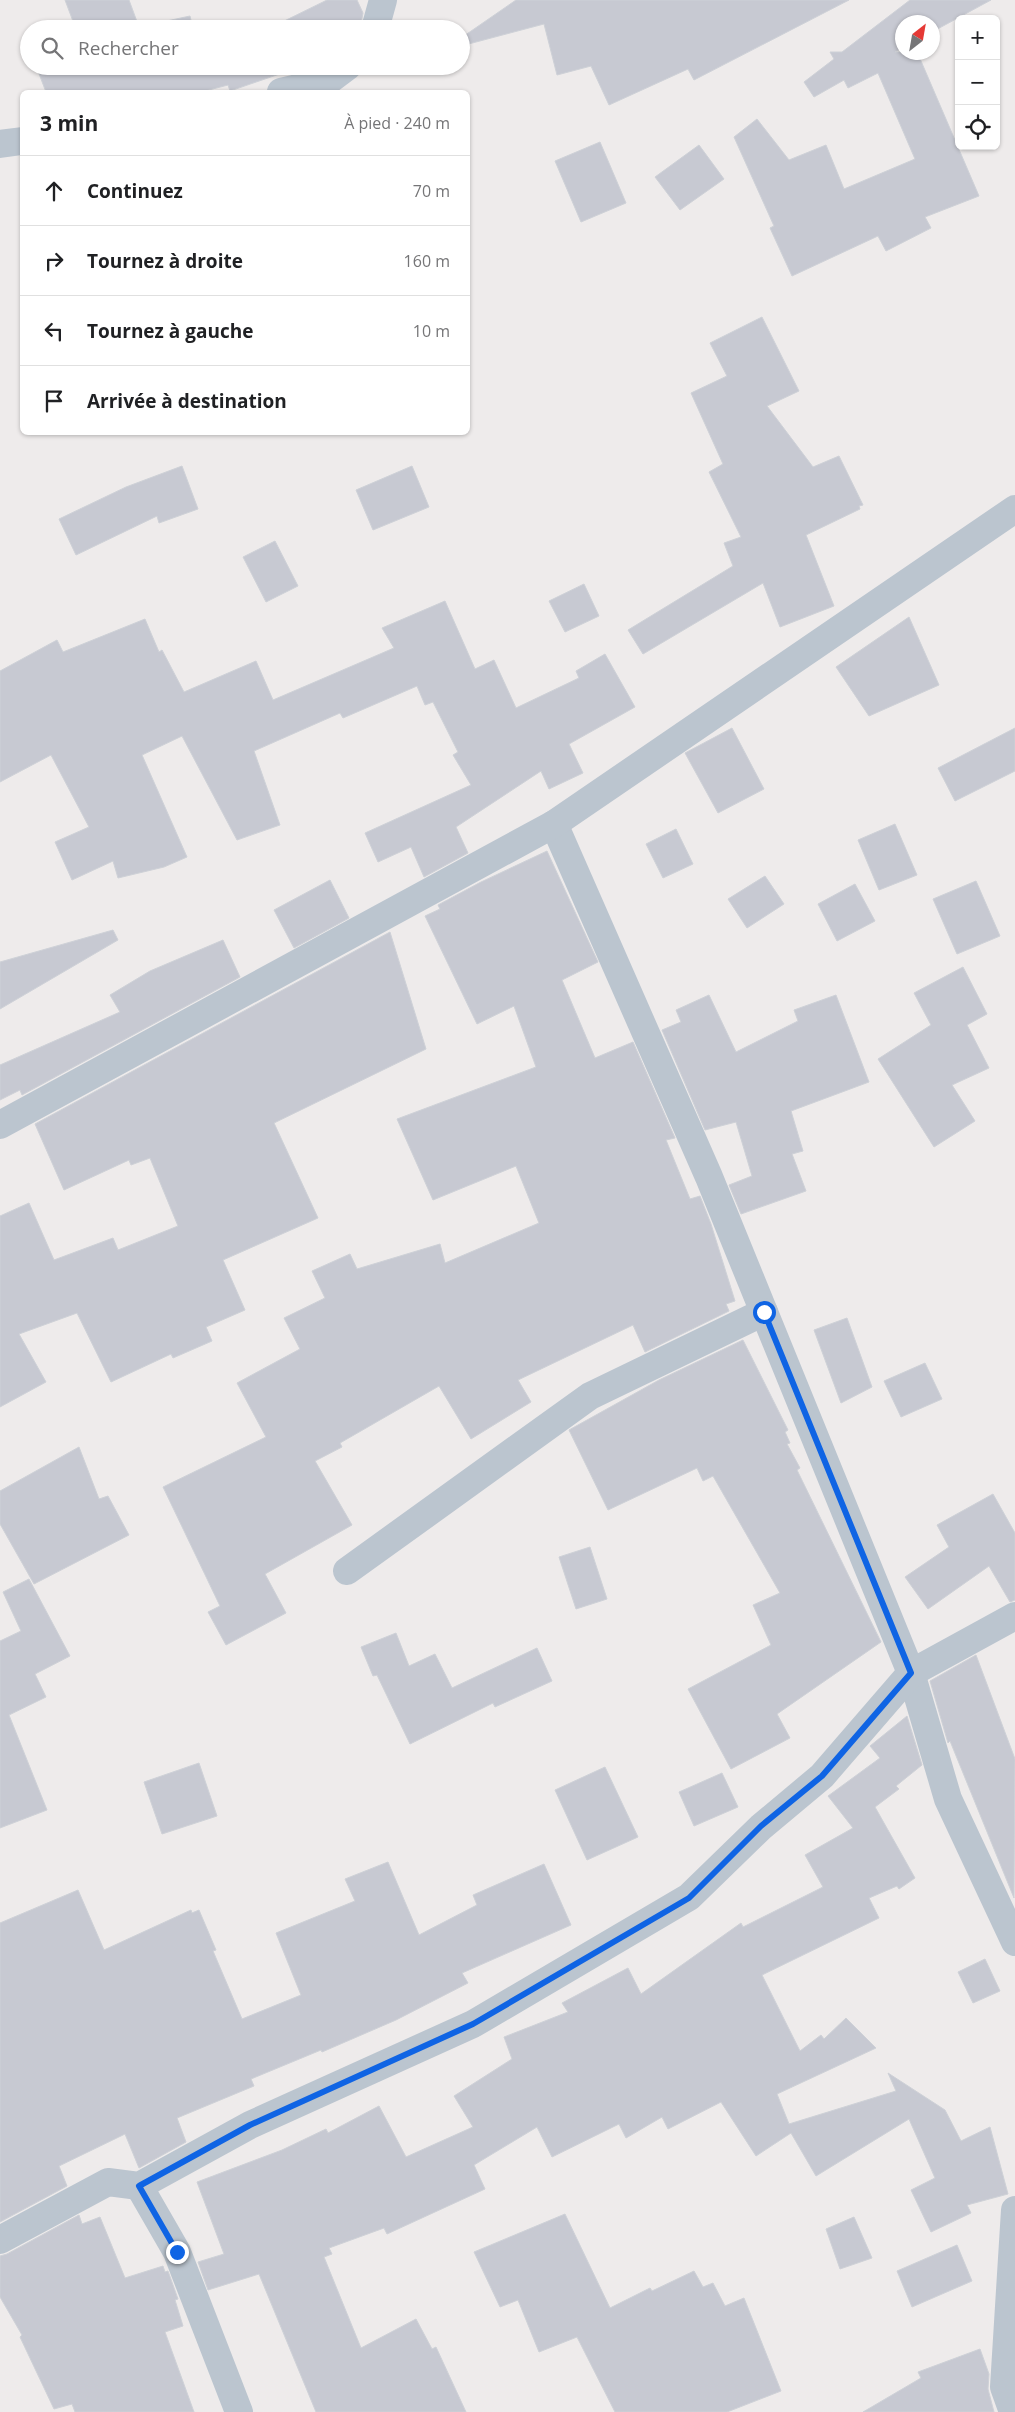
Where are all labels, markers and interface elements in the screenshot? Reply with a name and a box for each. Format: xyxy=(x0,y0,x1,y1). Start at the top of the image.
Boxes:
north arrow xyxy=(895,15,940,60)
map controls xyxy=(955,15,1000,150)
button: + xyxy=(955,15,1000,60)
search box xyxy=(20,20,470,75)
icon: search xyxy=(38,34,66,62)
text: Rechercher xyxy=(78,35,179,61)
button: − xyxy=(955,60,1000,105)
button: locate xyxy=(955,105,1000,150)
text: 3 min xyxy=(40,109,98,137)
text: À pied · 240 m xyxy=(344,112,450,134)
icon: ahead xyxy=(40,177,68,205)
text: Continuez xyxy=(87,178,183,204)
text: 70 m xyxy=(413,180,450,202)
icon: right xyxy=(40,247,68,275)
text: Tournez à droite xyxy=(87,248,243,274)
text: 160 m xyxy=(404,250,450,272)
icon: left xyxy=(40,317,68,345)
text: Tournez à gauche xyxy=(87,318,253,344)
text: 10 m xyxy=(413,320,450,342)
icon: arrive xyxy=(40,387,68,415)
text: Arrivée à destination xyxy=(87,388,287,414)
route start xyxy=(753,1301,776,1324)
route end xyxy=(166,2241,189,2264)

